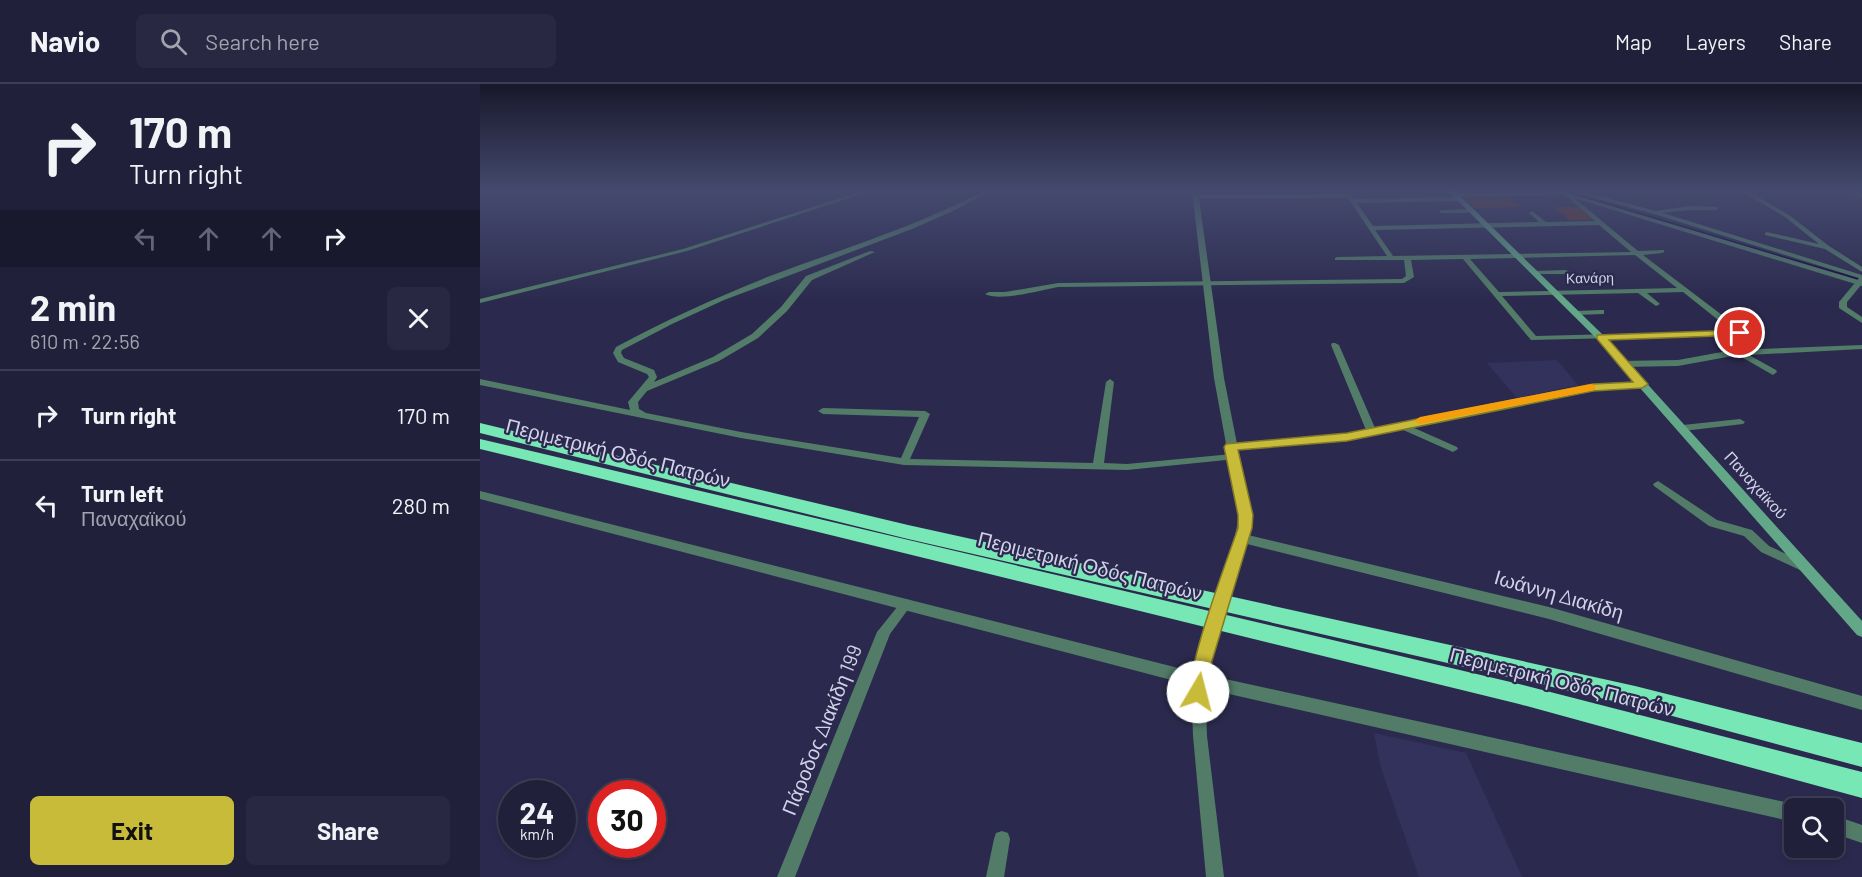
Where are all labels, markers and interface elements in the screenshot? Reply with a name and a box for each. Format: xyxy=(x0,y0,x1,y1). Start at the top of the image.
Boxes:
search box xyxy=(136,14,556,68)
text: Navio xyxy=(30,24,100,58)
icon: search xyxy=(157,25,190,58)
text: Search here xyxy=(205,28,320,54)
text: Map xyxy=(1615,29,1652,54)
text: Layers xyxy=(1685,29,1746,54)
text: Share xyxy=(1779,29,1832,54)
text: 170 m xyxy=(129,106,232,156)
icon: right xyxy=(30,108,108,186)
text: Turn right xyxy=(129,157,243,189)
icon: left xyxy=(129,222,162,255)
icon: ahead xyxy=(192,222,225,255)
icon: ahead xyxy=(255,222,288,255)
icon: right xyxy=(318,222,351,255)
street label: Κανάρη xyxy=(1566,269,1614,286)
text: 2 min xyxy=(30,285,116,328)
button: close xyxy=(387,287,450,350)
pin xyxy=(1714,307,1765,358)
icon: arrive xyxy=(1723,316,1756,349)
text: 610 m · 22:56 xyxy=(30,329,140,353)
icon: right xyxy=(30,399,63,432)
text: Turn right xyxy=(81,402,176,428)
text: 170 m xyxy=(397,402,450,428)
street label: Περιμετρική Οδός Πατρών xyxy=(504,413,733,492)
street label: Παναχαϊκού xyxy=(1721,447,1792,522)
text: Turn left xyxy=(81,480,164,506)
icon: left xyxy=(30,489,63,522)
text: 280 m xyxy=(392,492,450,518)
text: Παναχαϊκού xyxy=(81,506,186,530)
street label: Περιμετρική Οδός Πατρών xyxy=(976,526,1205,605)
street label: Ιωάννη Διακίδη xyxy=(1492,564,1627,624)
street label: Πάροδος Διακίδη 199 xyxy=(776,641,866,818)
street label: Περιμετρική Οδός Πατρών xyxy=(1448,642,1677,721)
position arrow xyxy=(1166,660,1230,724)
speed limit sign: 30 xyxy=(588,780,666,858)
text: 24 xyxy=(520,794,554,830)
button: Exit xyxy=(30,796,234,865)
button: Share xyxy=(246,796,450,865)
map controls xyxy=(1784,798,1844,858)
button: search xyxy=(1784,798,1844,858)
text: km/h xyxy=(520,825,554,843)

